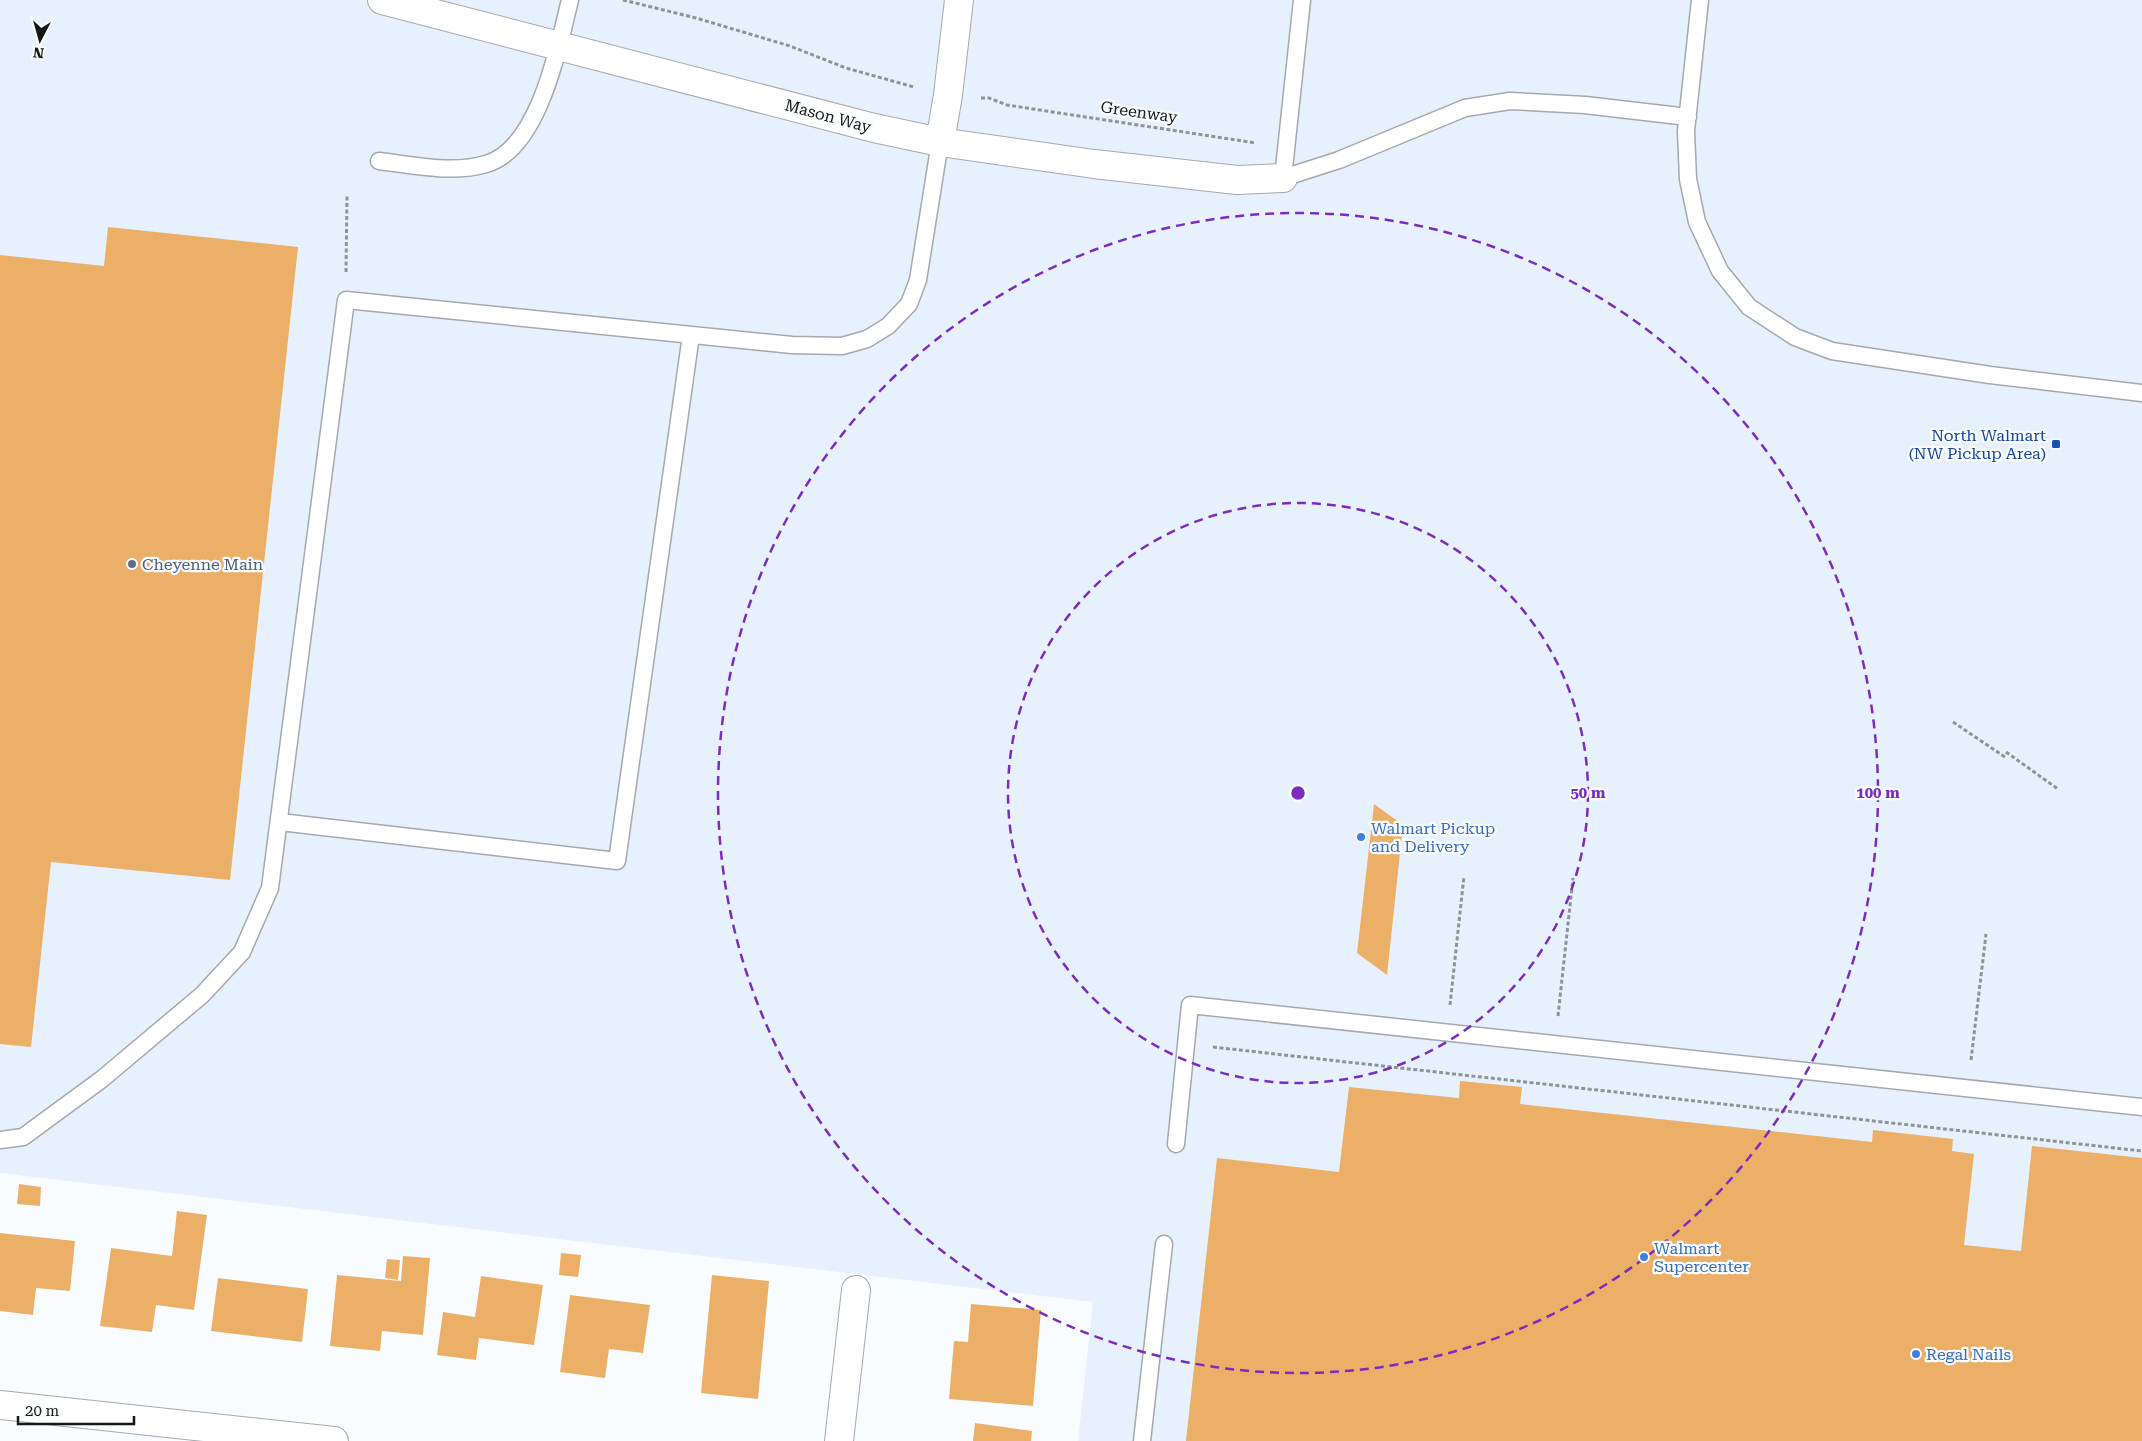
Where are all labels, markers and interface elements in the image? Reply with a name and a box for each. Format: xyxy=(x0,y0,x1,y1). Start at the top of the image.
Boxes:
north arrow xyxy=(15,15,65,65)
text: N xyxy=(32,44,45,61)
street label: Mason Way xyxy=(783,95,874,137)
street label: Greenway xyxy=(1099,97,1179,127)
place label: North Walmart (NW Pickup Area) xyxy=(1909,426,2046,463)
marker: North Walmart (NW Pickup Area) xyxy=(2050,438,2062,450)
place label: Cheyenne Main xyxy=(142,555,263,574)
marker: Cheyenne Main xyxy=(126,558,138,570)
centre of rings xyxy=(1289,784,1307,802)
text: 50 m xyxy=(1570,784,1606,802)
text: 100 m xyxy=(1856,784,1900,802)
place label: Walmart Pickup and Delivery xyxy=(1371,819,1495,856)
marker: Walmart Pickup and Delivery xyxy=(1355,831,1367,843)
place label: Walmart Supercenter xyxy=(1654,1239,1749,1276)
marker: Walmart Supercenter xyxy=(1638,1251,1650,1263)
place label: Regal Nails xyxy=(1926,1345,2011,1364)
marker: Regal Nails xyxy=(1910,1348,1922,1360)
scale bar xyxy=(18,1394,134,1426)
text: 20 m xyxy=(25,1402,60,1420)

